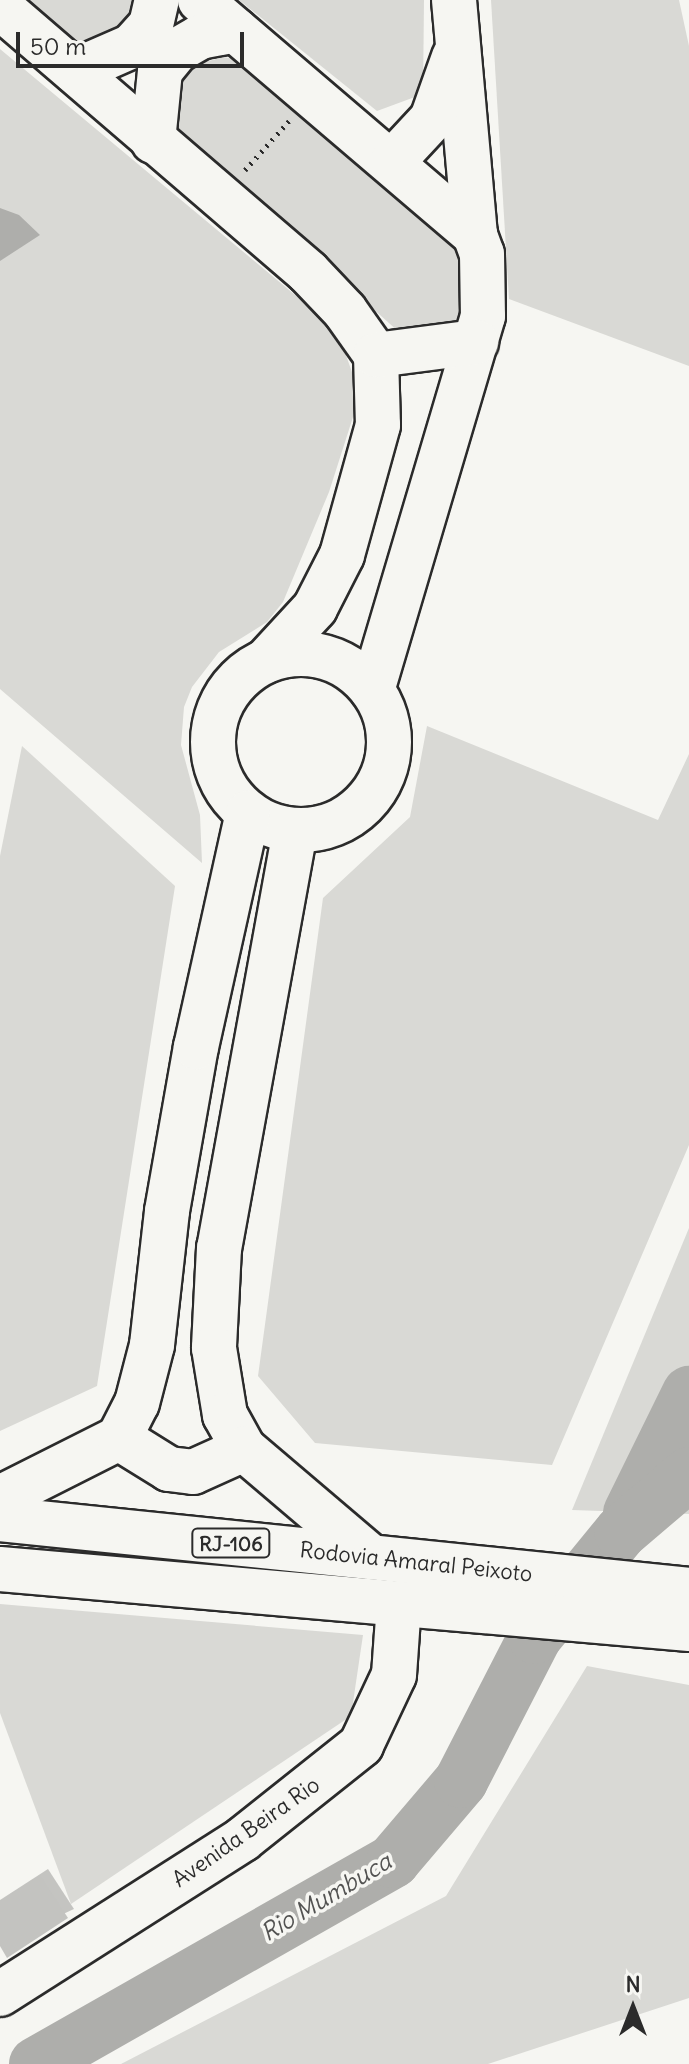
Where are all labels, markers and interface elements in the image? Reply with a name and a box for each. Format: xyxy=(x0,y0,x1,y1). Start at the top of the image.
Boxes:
scale bar xyxy=(20,16,248,66)
text: 50 m xyxy=(30,31,86,61)
road number: RJ-106 xyxy=(191,1527,271,1559)
street label: Rodovia Amaral Peixoto xyxy=(298,1537,534,1587)
street label: Avenida Beira Rio xyxy=(167,1771,325,1893)
water label: Rio Mumbuca xyxy=(256,1847,396,1947)
north arrow xyxy=(593,1968,673,2048)
text: N xyxy=(625,1970,641,1998)

